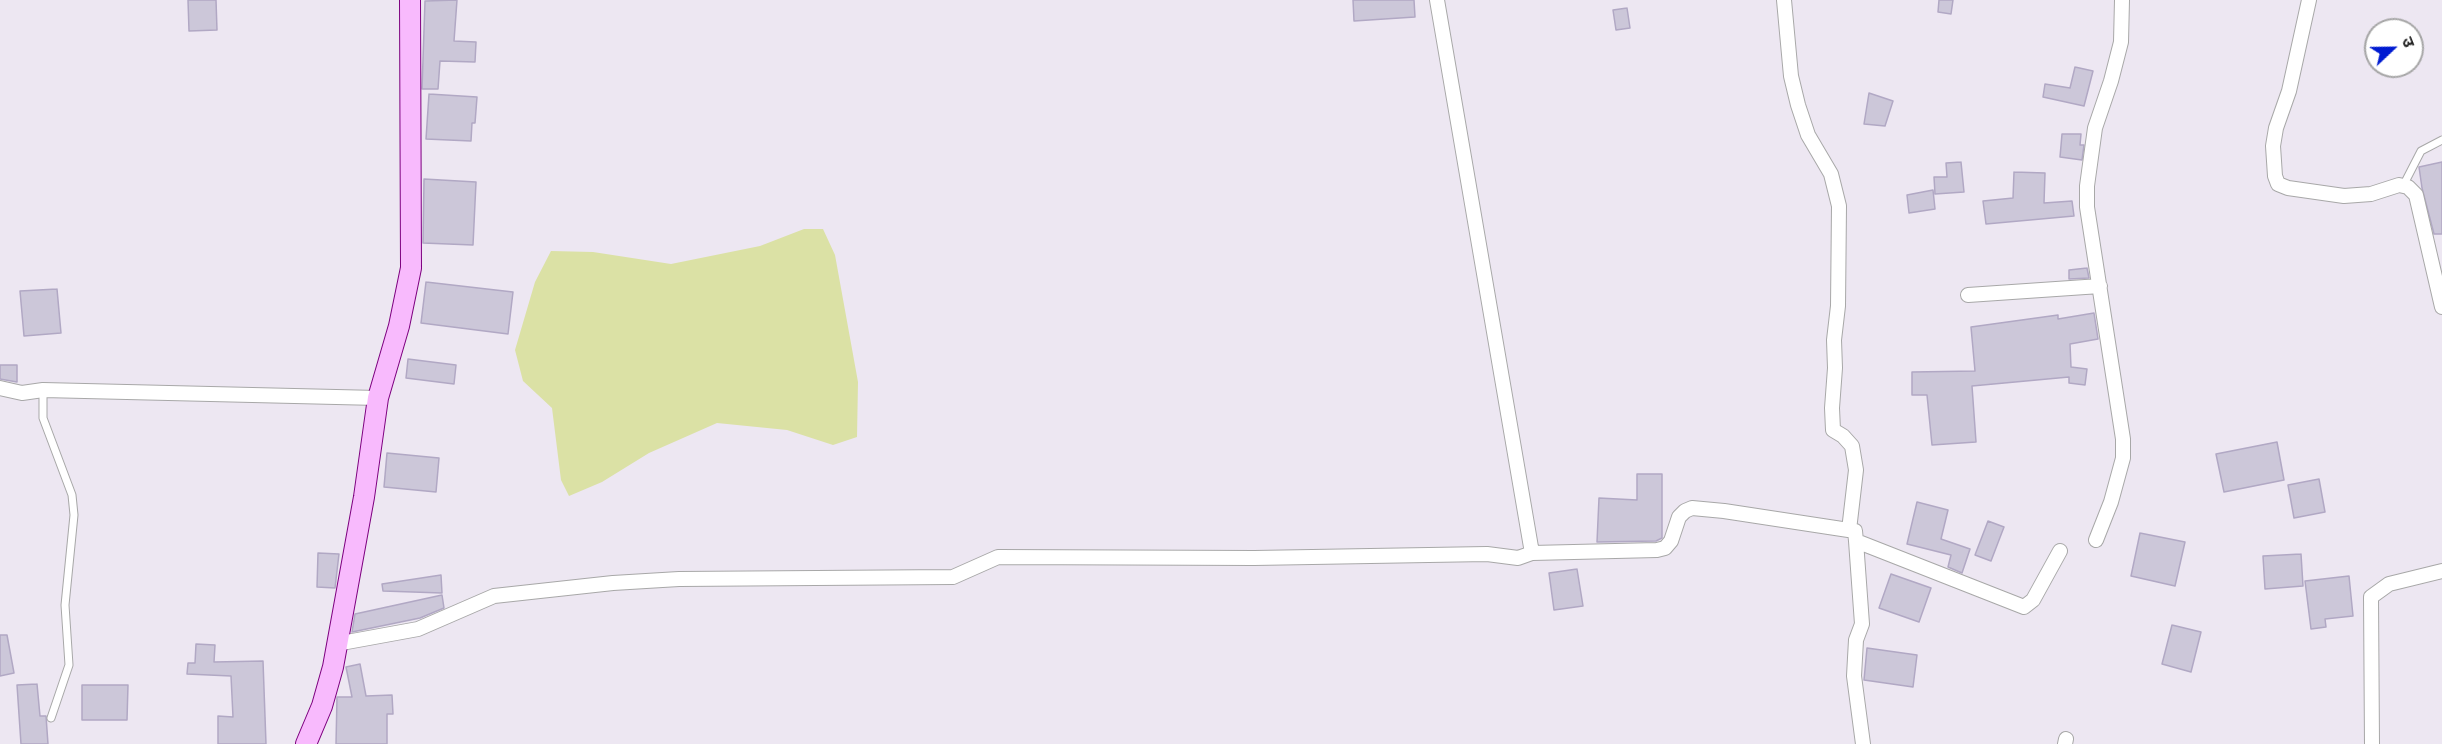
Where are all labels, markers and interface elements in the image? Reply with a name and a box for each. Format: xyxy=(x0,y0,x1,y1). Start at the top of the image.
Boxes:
north arrow xyxy=(2364,18,2424,78)
text: उ xyxy=(2399,34,2420,50)

